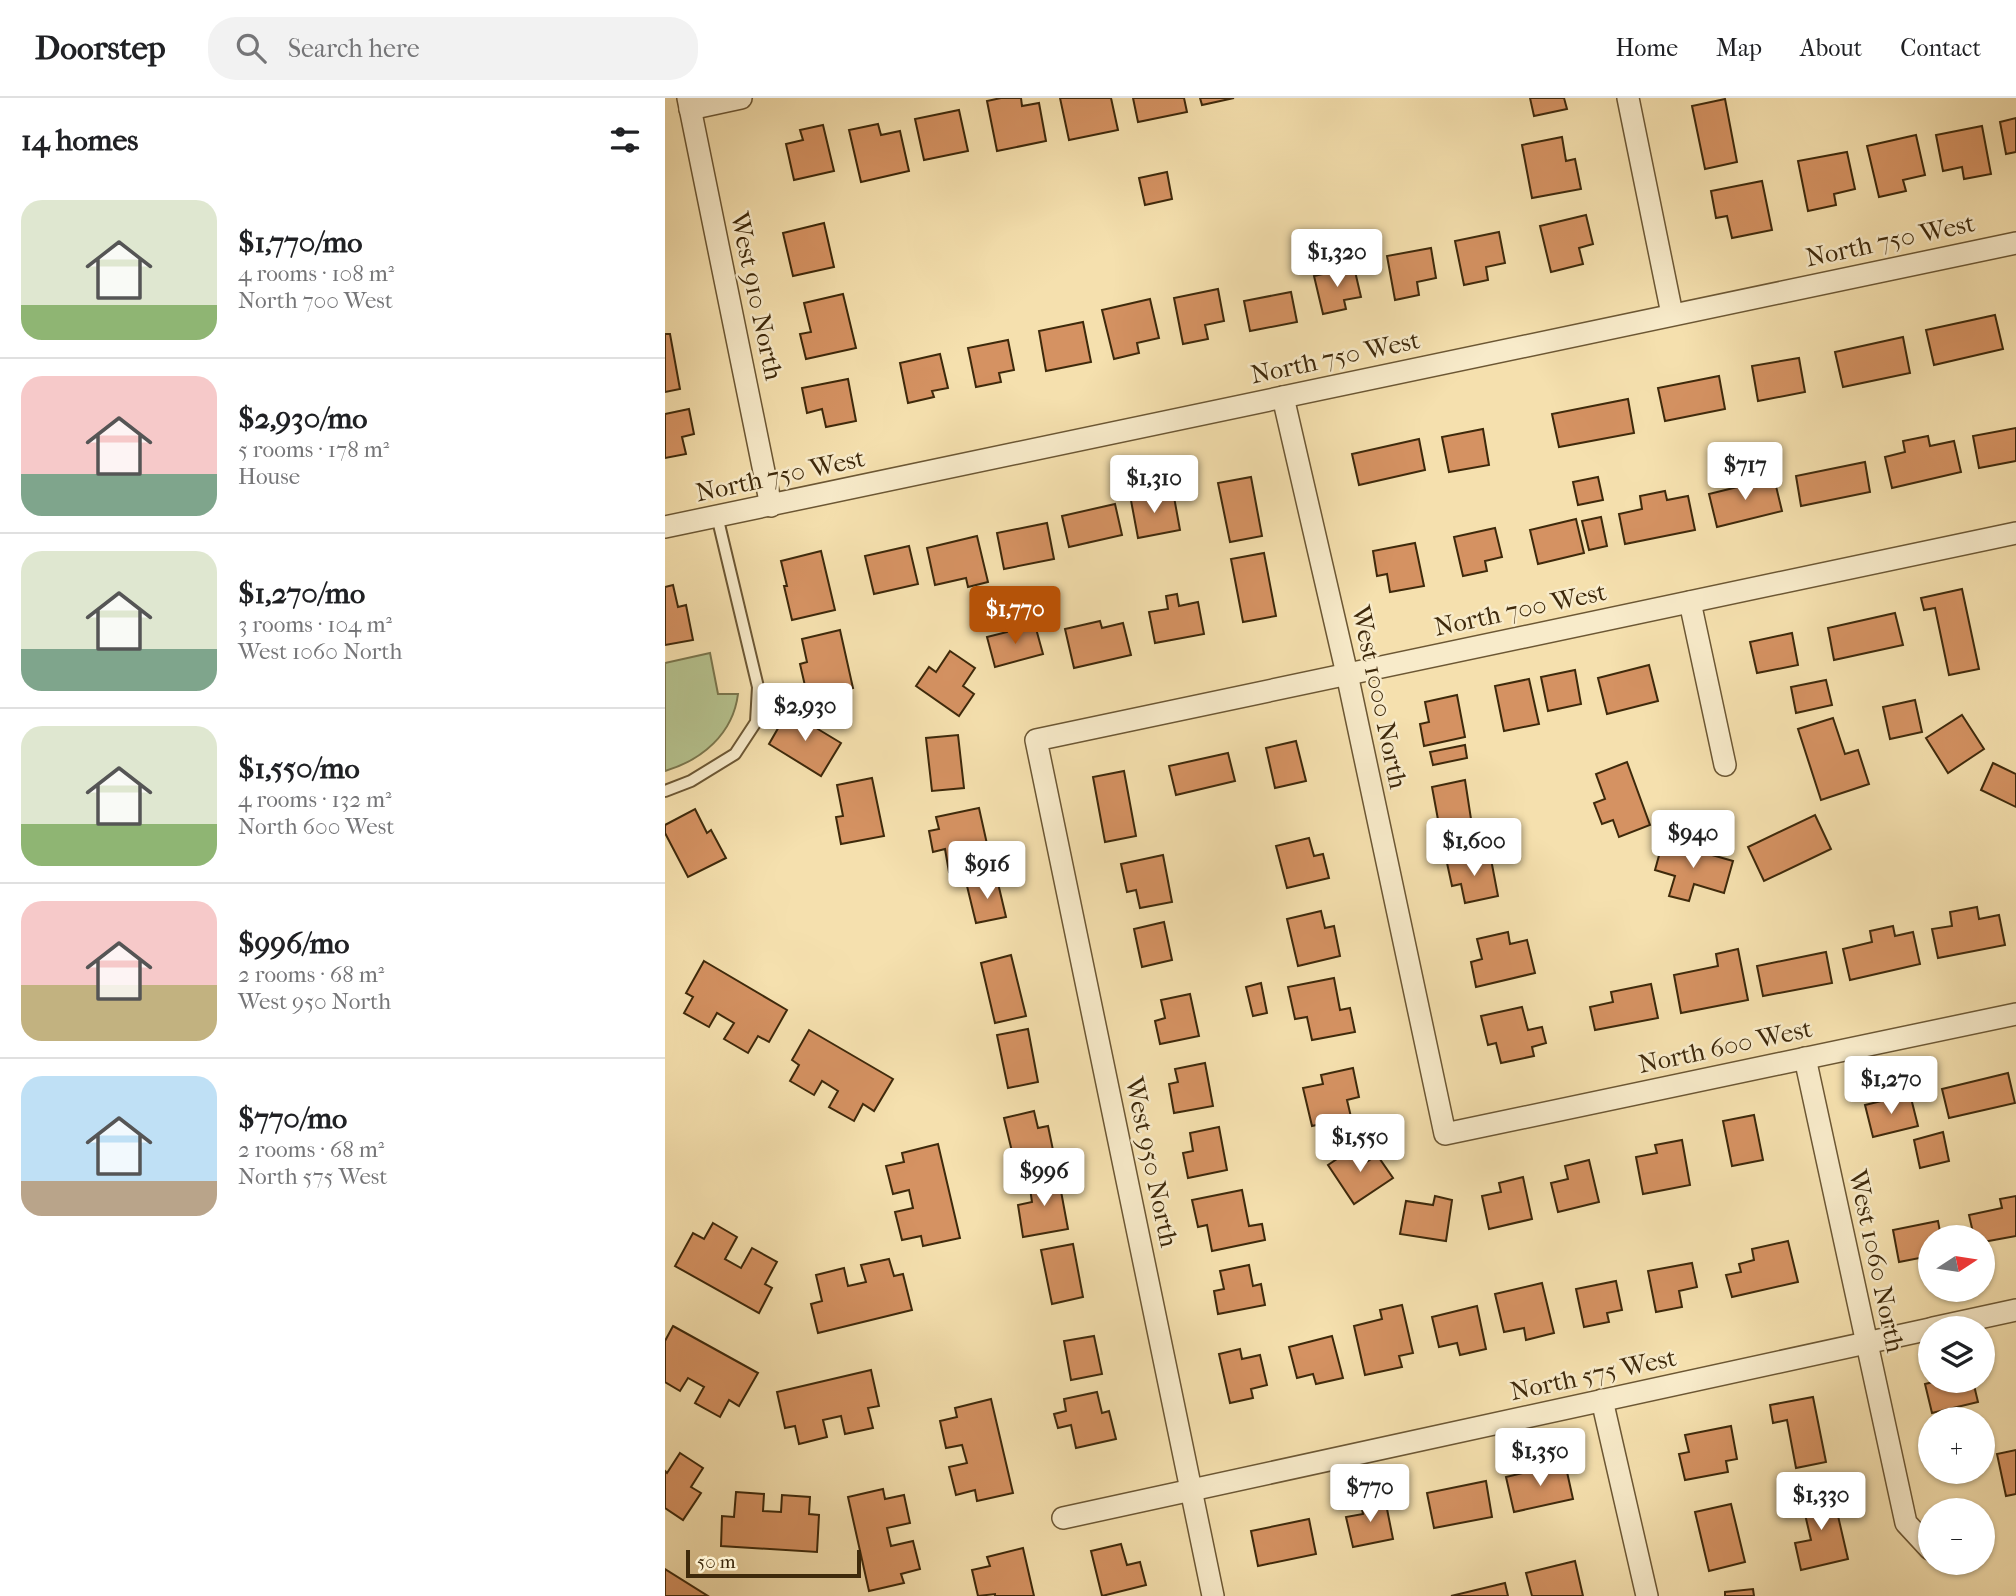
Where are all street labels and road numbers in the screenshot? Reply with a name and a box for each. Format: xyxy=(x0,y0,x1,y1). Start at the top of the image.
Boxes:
street label: North 750 West xyxy=(1803,207,1978,274)
street label: West 910 North xyxy=(723,208,790,383)
street label: North 750 West xyxy=(1248,324,1423,391)
street label: North 750 West xyxy=(693,442,868,509)
street label: North 700 West xyxy=(1431,576,1610,643)
street label: West 1000 North xyxy=(1345,602,1414,792)
street label: North 600 West xyxy=(1635,1013,1815,1080)
street label: West 950 North xyxy=(1118,1073,1185,1250)
street label: West 1060 North xyxy=(1842,1166,1911,1356)
street label: North 575 West xyxy=(1507,1342,1680,1407)

